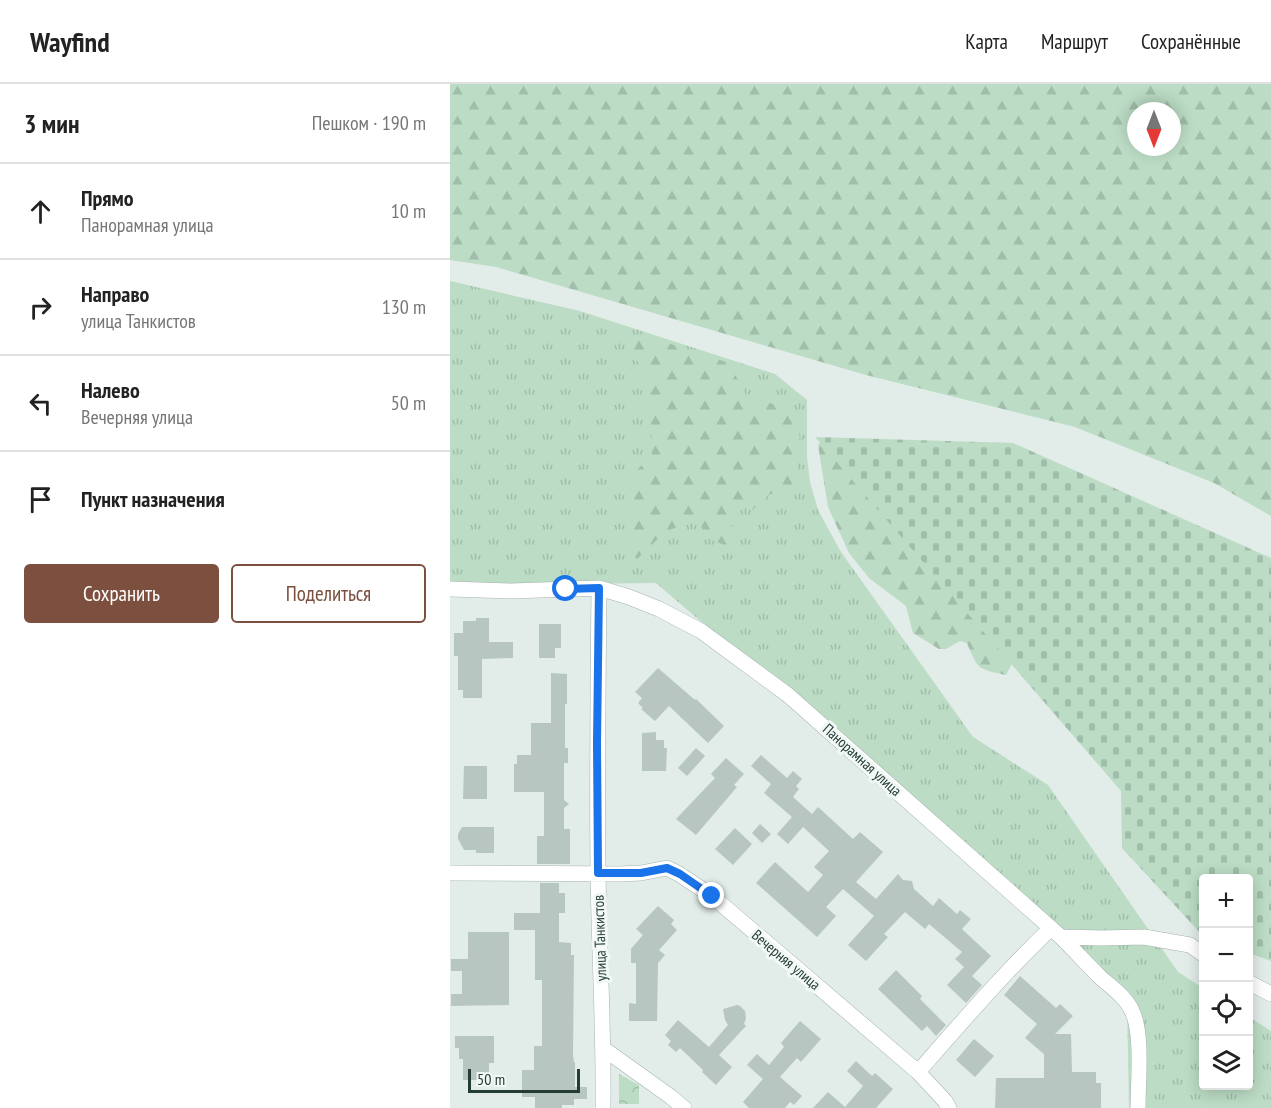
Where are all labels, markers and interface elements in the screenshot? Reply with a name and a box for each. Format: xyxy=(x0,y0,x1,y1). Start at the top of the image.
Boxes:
text: Wayfind xyxy=(30,23,110,60)
text: Карта xyxy=(965,28,1008,55)
text: Маршрут xyxy=(1041,28,1108,55)
text: Сохранённые xyxy=(1141,28,1241,55)
north arrow xyxy=(1127,102,1181,156)
text: 3 мин xyxy=(24,107,79,140)
text: Пешком · 190 m xyxy=(312,110,426,136)
text: Прямо xyxy=(81,184,134,212)
icon: ahead xyxy=(24,195,57,228)
text: 10 m xyxy=(391,198,426,224)
text: Панорамная улица xyxy=(81,212,214,238)
text: Направо xyxy=(81,280,149,308)
icon: right xyxy=(24,291,57,324)
text: 130 m xyxy=(382,294,426,320)
text: улица Танкистов xyxy=(81,308,196,334)
text: Налево xyxy=(81,376,140,404)
icon: left xyxy=(24,387,57,420)
text: 50 m xyxy=(391,390,426,416)
text: Вечерняя улица xyxy=(81,404,193,430)
icon: arrive xyxy=(24,483,57,516)
text: Пункт назначения xyxy=(81,485,225,513)
button: Сохранить xyxy=(24,564,219,623)
button: Поделиться xyxy=(231,564,426,623)
route start xyxy=(552,575,578,601)
street label: Панорамная улица xyxy=(819,719,906,800)
map controls xyxy=(1199,874,1253,1090)
button: + xyxy=(1199,874,1253,928)
route end xyxy=(698,882,724,908)
street label: улица Танкистов xyxy=(589,895,610,981)
street label: Вечерняя улица xyxy=(748,925,825,994)
button: − xyxy=(1199,928,1253,982)
button: locate xyxy=(1199,982,1253,1036)
button: layers xyxy=(1199,1036,1253,1090)
scale bar xyxy=(468,1066,580,1094)
text: 50 m xyxy=(477,1069,505,1089)

